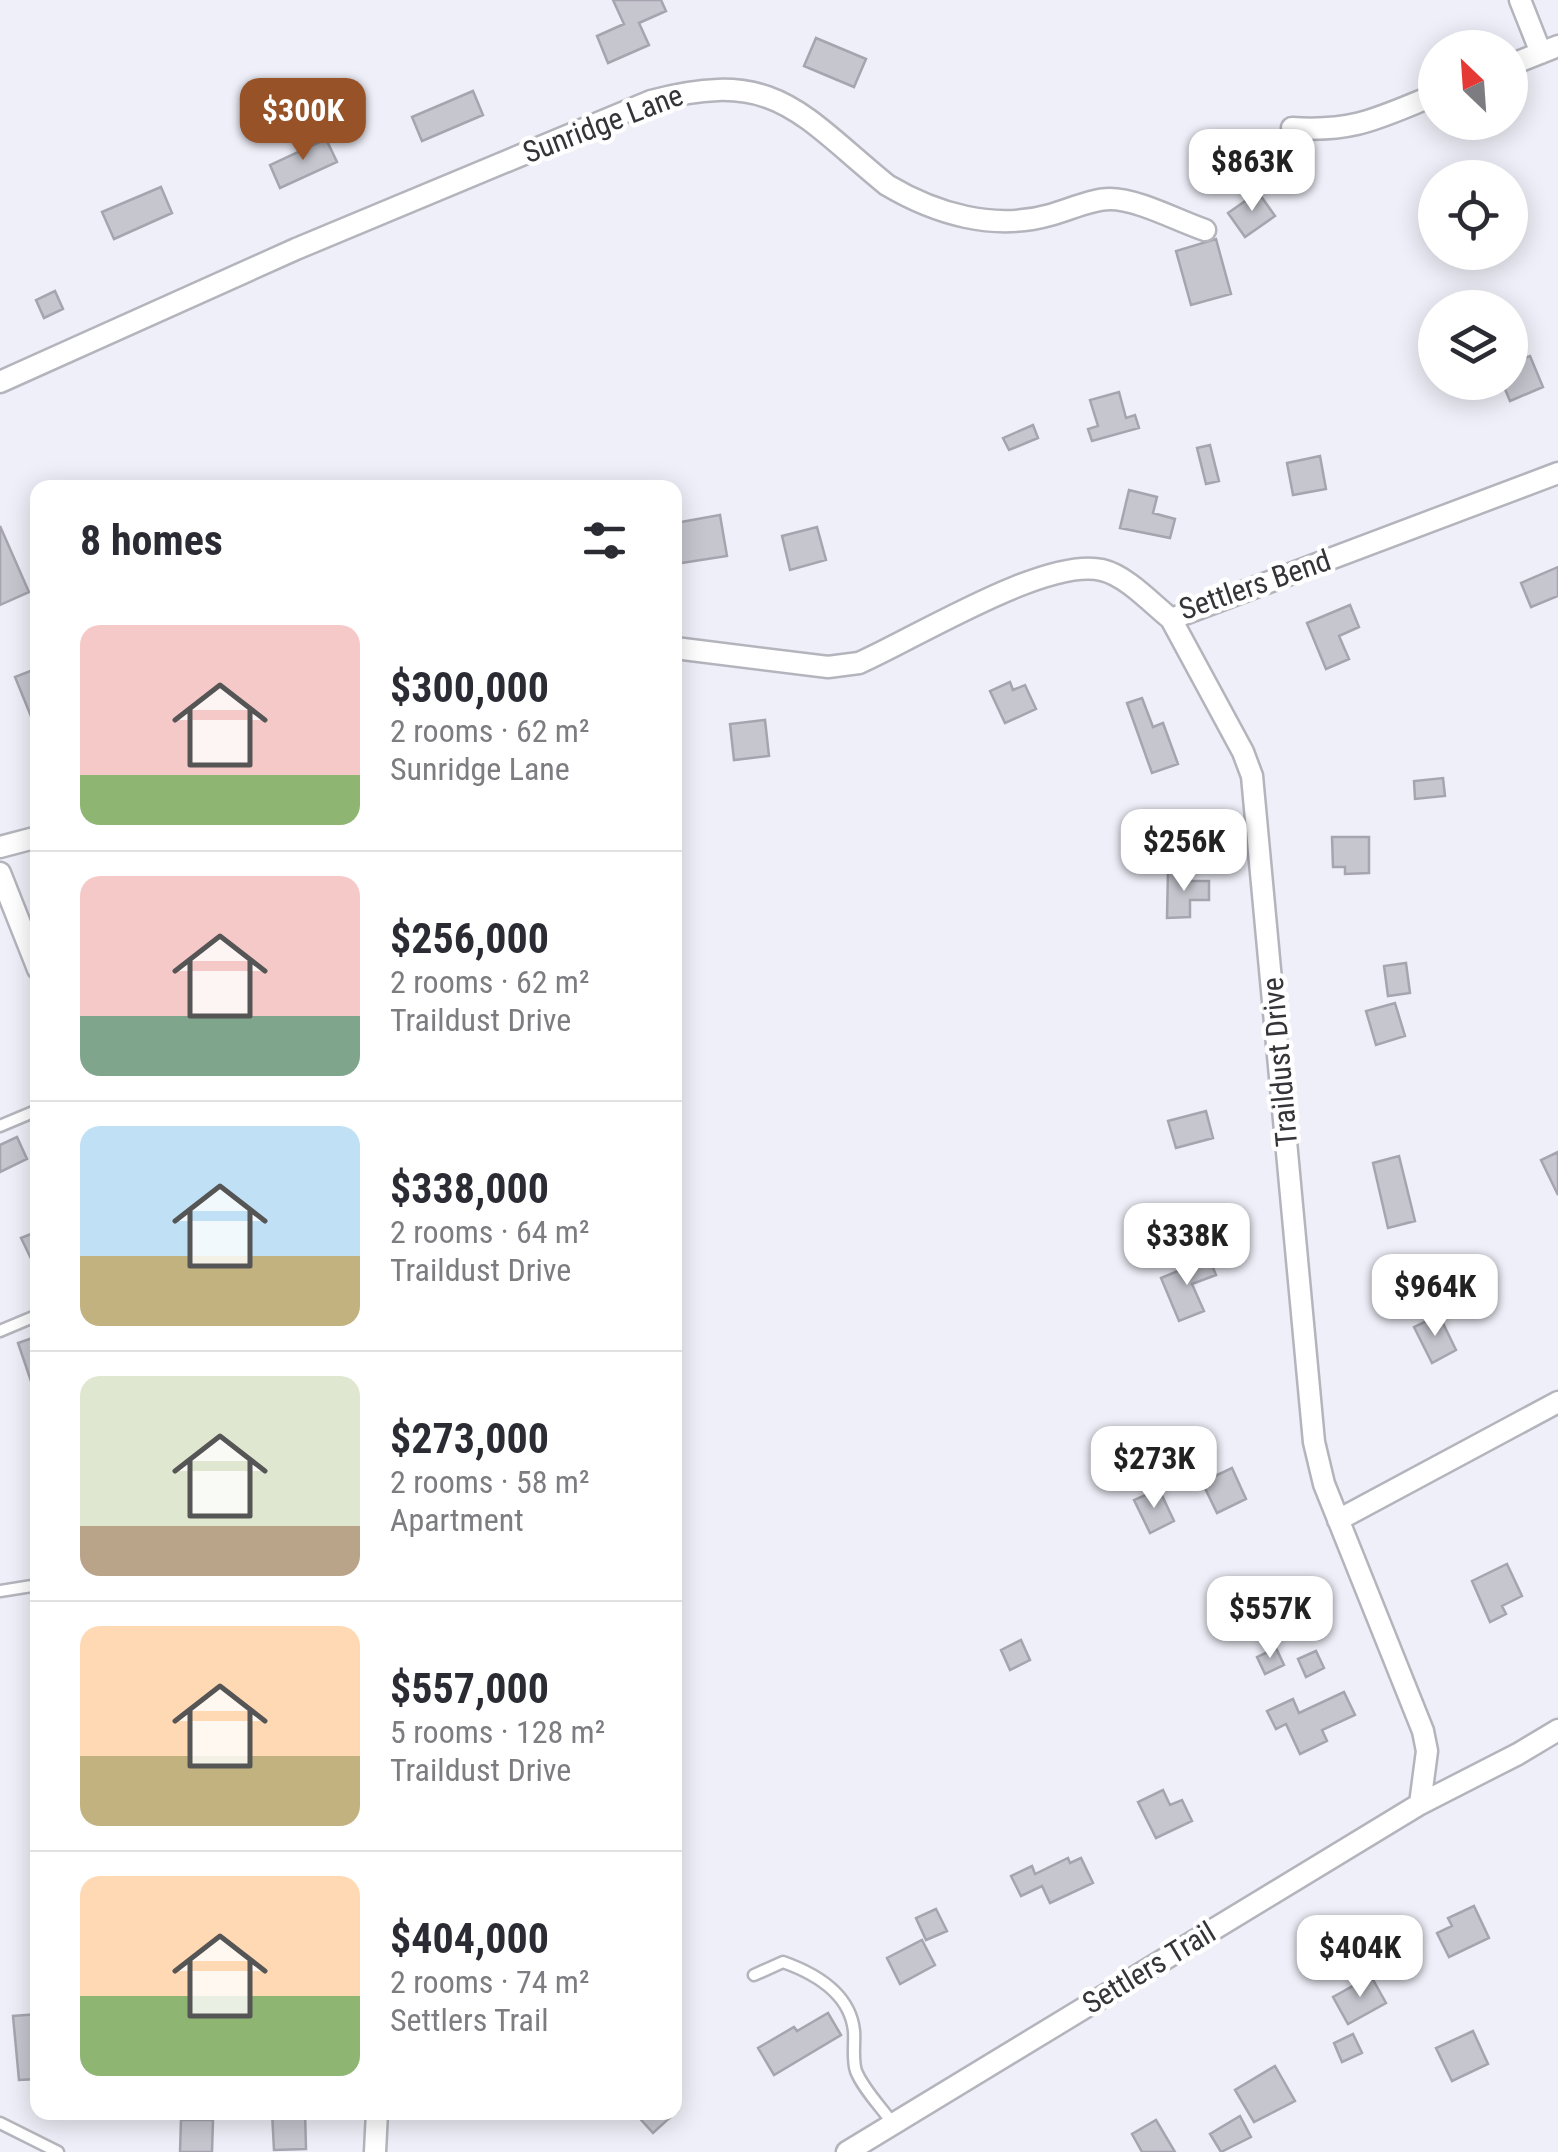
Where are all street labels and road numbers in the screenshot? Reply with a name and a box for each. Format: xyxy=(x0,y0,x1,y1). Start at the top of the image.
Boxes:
street label: Sunridge Lane xyxy=(518,77,688,170)
street label: Settlers Bend xyxy=(1174,542,1335,627)
street label: Traildust Drive xyxy=(1255,976,1304,1148)
street label: Settlers Trail xyxy=(1076,1914,1221,2021)

